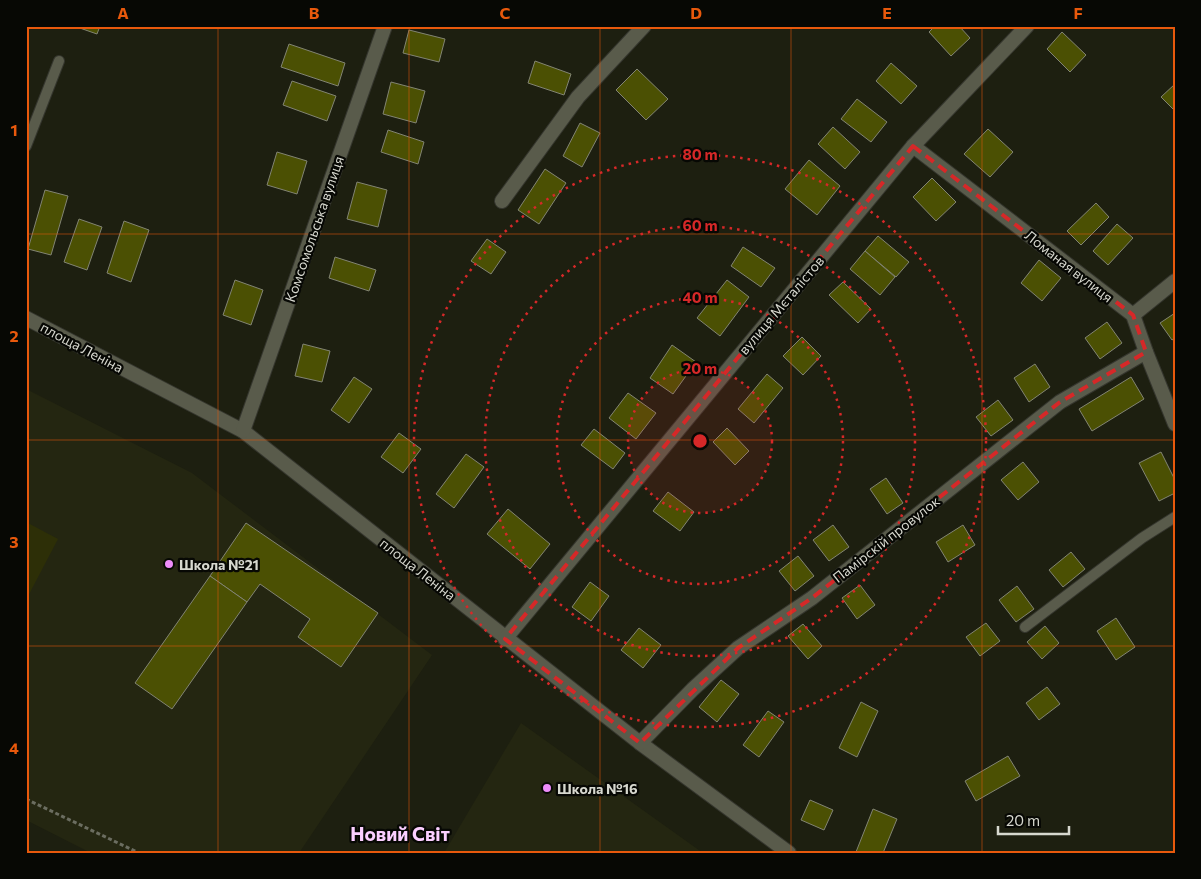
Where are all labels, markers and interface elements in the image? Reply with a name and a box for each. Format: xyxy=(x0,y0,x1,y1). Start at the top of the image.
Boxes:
text: A xyxy=(117,3,129,22)
text: B xyxy=(309,3,320,22)
text: C xyxy=(500,3,511,22)
text: D xyxy=(690,3,702,22)
text: E xyxy=(882,3,892,22)
text: F xyxy=(1073,3,1083,22)
text: 1 xyxy=(10,120,18,139)
text: 80 m xyxy=(682,145,718,163)
street label: Комсомольська вулиця xyxy=(281,154,347,304)
text: 60 m xyxy=(682,216,718,234)
street label: Ломаная вулиця xyxy=(1022,226,1116,306)
street label: вулиця Мєталістов xyxy=(735,252,827,358)
text: 40 m xyxy=(682,288,718,306)
street label: площа Леніна xyxy=(38,318,126,376)
text: 2 xyxy=(9,326,19,345)
text: 20 m xyxy=(683,359,717,377)
centre of rings xyxy=(691,432,709,450)
street label: Памірскій провулок xyxy=(829,492,943,586)
text: 3 xyxy=(9,532,19,551)
street label: площа Леніна xyxy=(377,534,459,604)
place label: Школа №21 xyxy=(179,556,259,573)
marker: Школа №21 xyxy=(163,558,175,570)
text: 4 xyxy=(9,738,19,757)
place label: Школа №16 xyxy=(557,780,638,797)
marker: Школа №16 xyxy=(541,782,553,794)
scale bar xyxy=(998,804,1070,836)
text: 20 m xyxy=(1006,811,1040,829)
district label: Новий Світ xyxy=(350,822,450,845)

